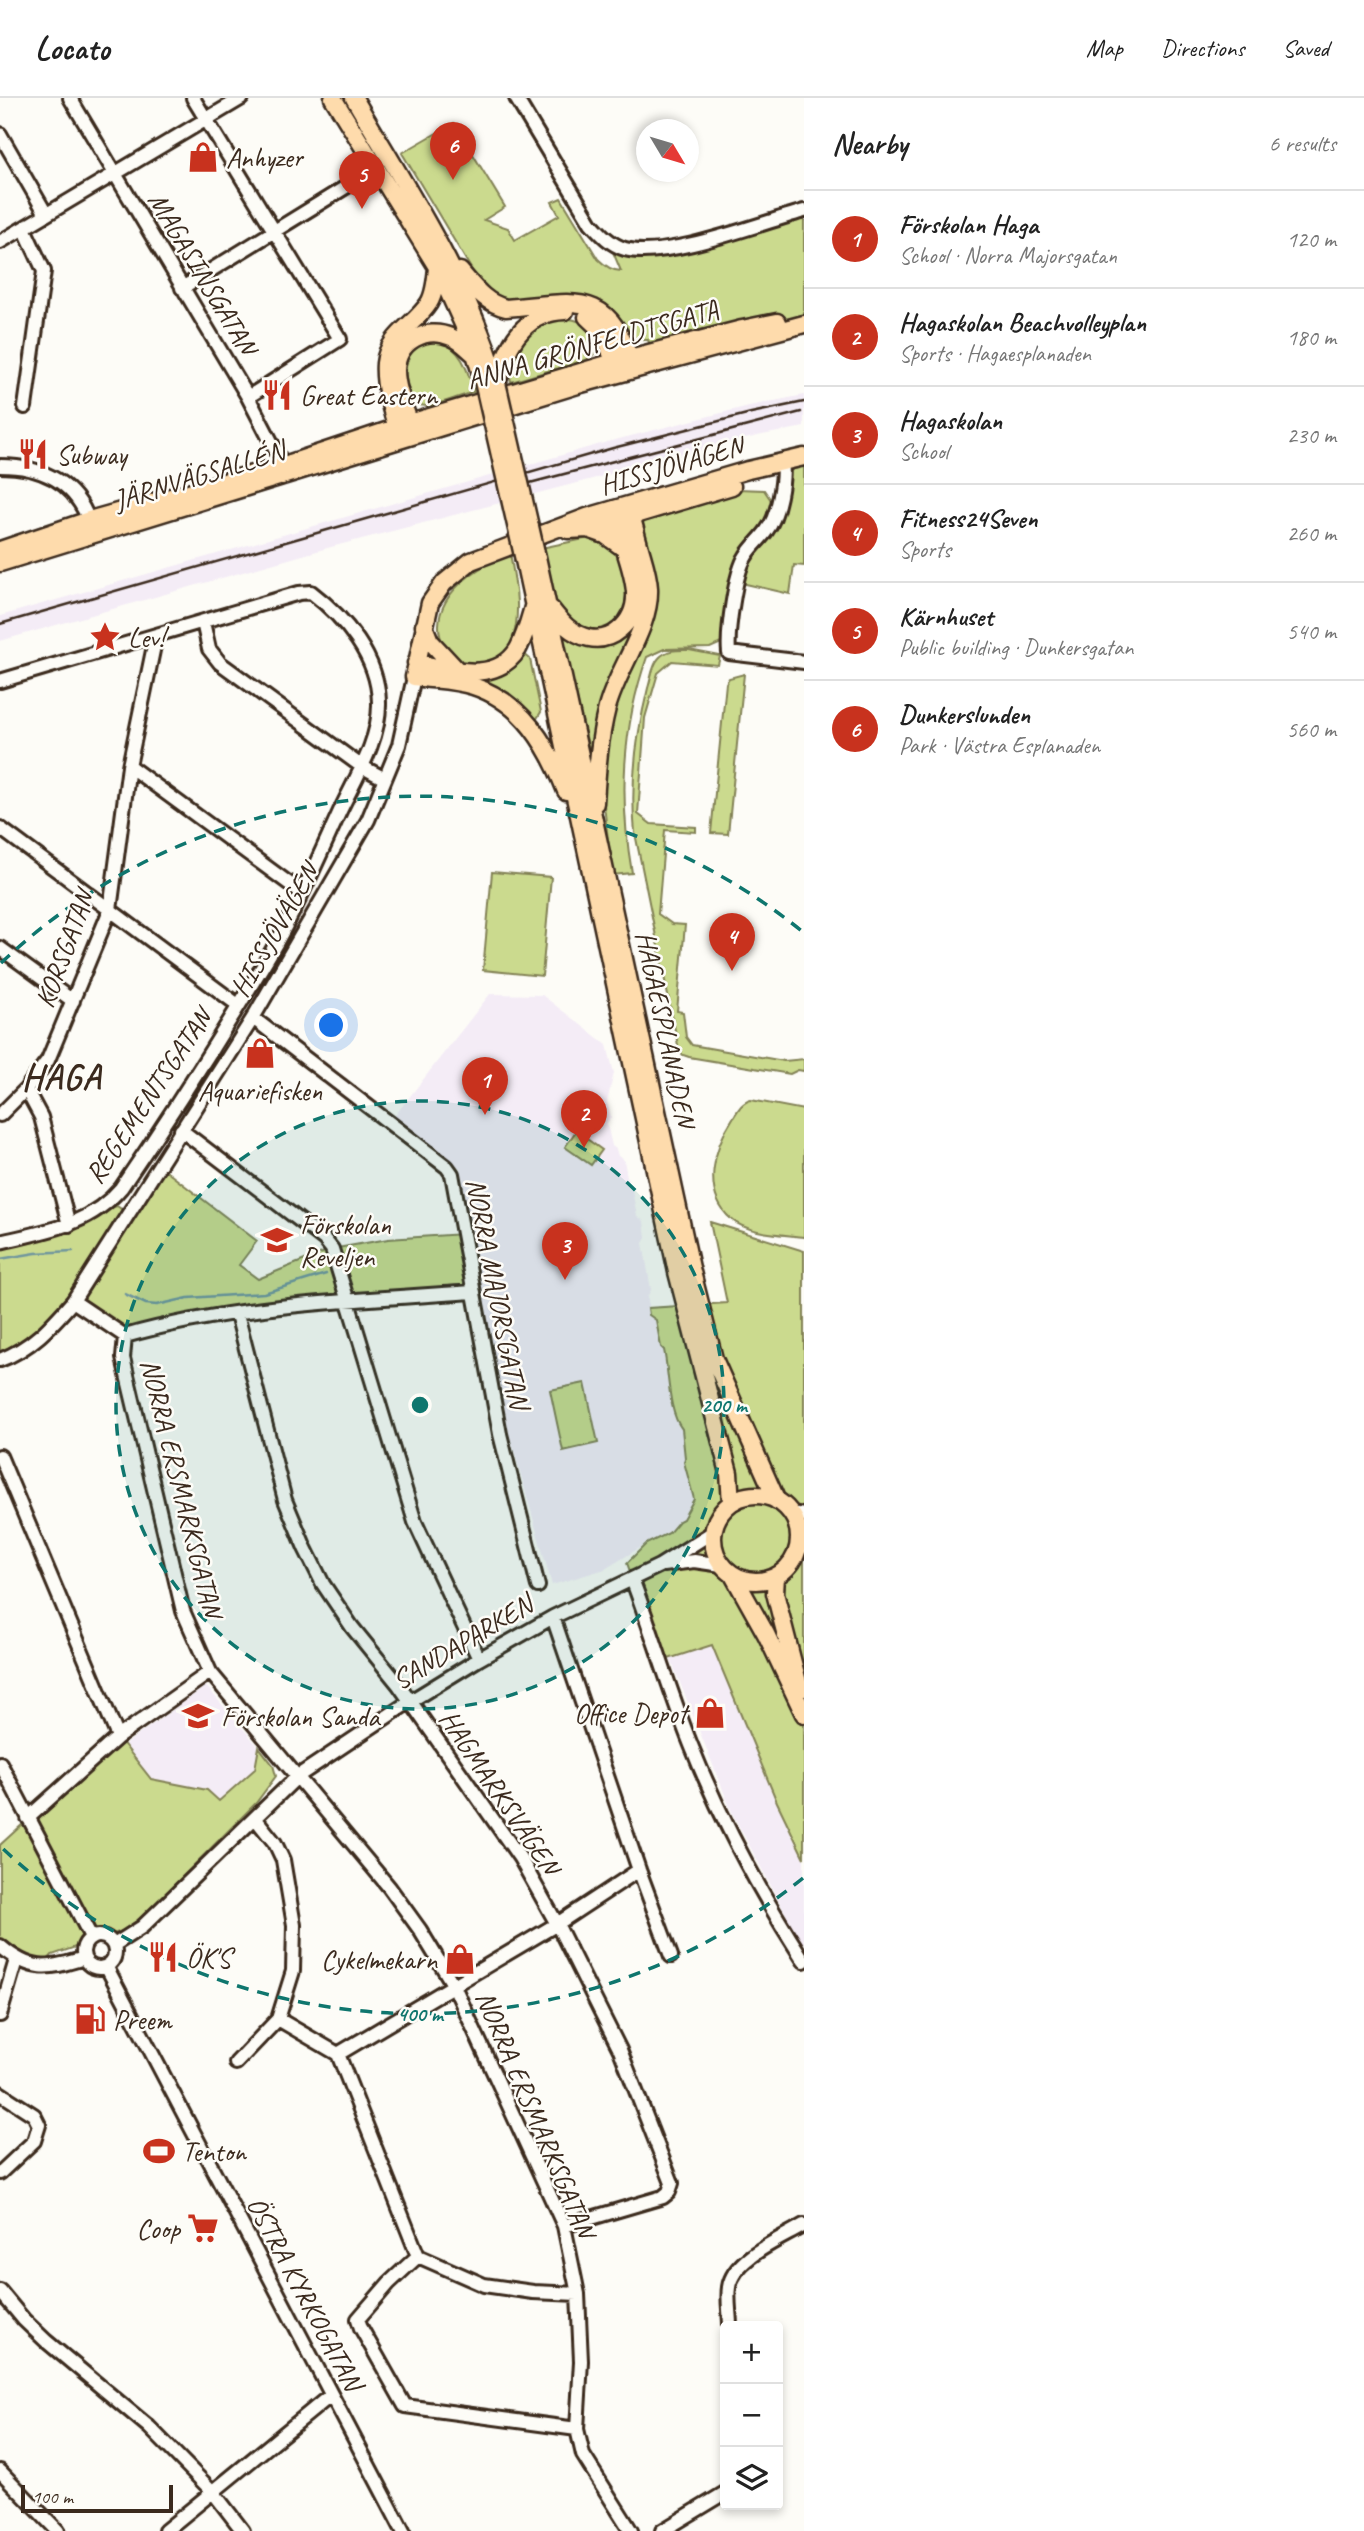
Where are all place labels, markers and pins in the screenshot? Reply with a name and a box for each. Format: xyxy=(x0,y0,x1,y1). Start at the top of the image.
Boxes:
pin: 6 xyxy=(430,122,476,180)
shop icon: Anhyzer xyxy=(186,140,220,174)
place label: Anhyzer xyxy=(226,140,305,175)
pin: 5 xyxy=(339,151,385,209)
restaurant icon: Great Eastern xyxy=(260,378,294,412)
place label: Great Eastern xyxy=(300,378,438,413)
restaurant icon: Subway xyxy=(16,437,50,471)
place label: Subway xyxy=(56,437,129,472)
place icon: Lev! xyxy=(88,620,122,654)
place label: Lev! xyxy=(128,620,170,655)
pin: 4 xyxy=(709,913,755,971)
shop icon: Aquariefisken xyxy=(243,1036,277,1070)
pin: 1 xyxy=(462,1057,508,1115)
place label: Aquariefisken xyxy=(198,1073,323,1108)
pin: 2 xyxy=(561,1090,607,1148)
place label: Förskolan Reveljen xyxy=(300,1207,391,1274)
pin: 3 xyxy=(542,1222,588,1280)
school or university icon: Förskolan Reveljen xyxy=(260,1223,294,1257)
centre of rings xyxy=(408,1393,432,1417)
place label: Office Depot xyxy=(574,1696,691,1731)
shop icon: Office Depot xyxy=(693,1696,727,1730)
school or university icon: Förskolan Sanda xyxy=(181,1699,215,1733)
place label: Förskolan Sanda xyxy=(221,1699,381,1734)
restaurant icon: ÖK'S xyxy=(146,1940,180,1974)
place label: ÖK'S xyxy=(186,1940,236,1975)
place label: Cykelmekarn xyxy=(321,1942,438,1977)
shop icon: Cykelmekarn xyxy=(443,1942,477,1976)
fuel station icon: Preem xyxy=(73,2002,107,2036)
place label: Preem xyxy=(113,2002,173,2037)
sports icon: Tenton xyxy=(142,2134,176,2168)
place label: Tenton xyxy=(182,2134,247,2169)
place label: Coop xyxy=(136,2211,181,2246)
supermarket icon: Coop xyxy=(186,2211,220,2245)

